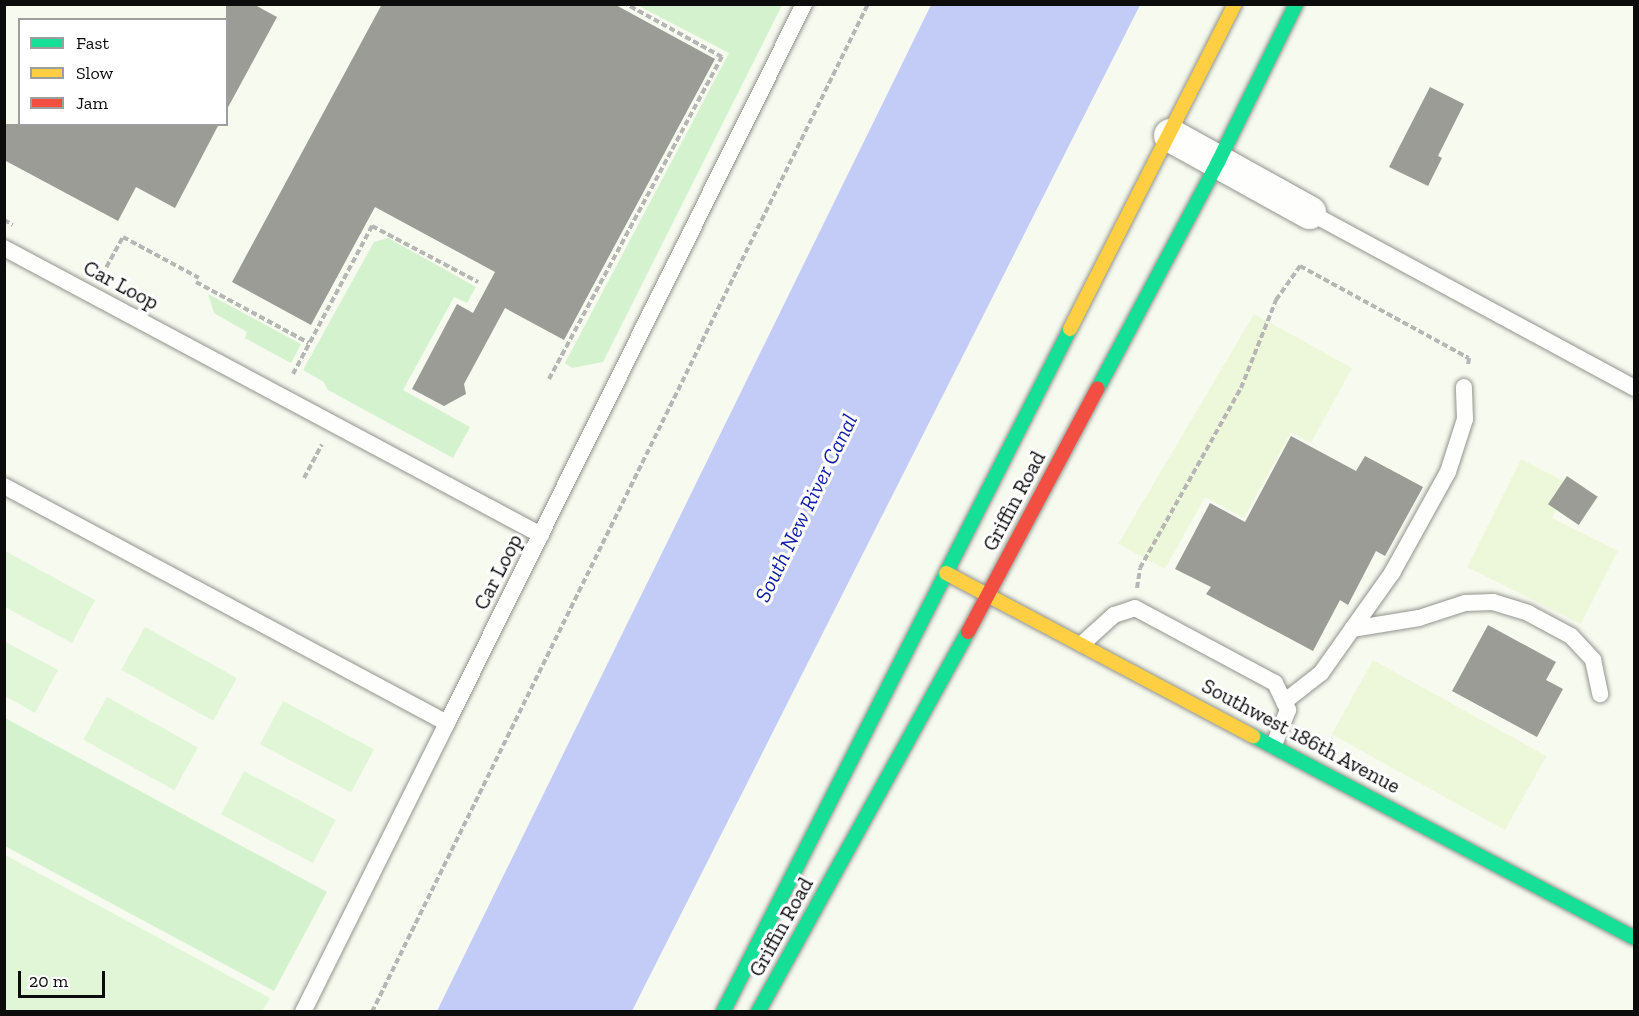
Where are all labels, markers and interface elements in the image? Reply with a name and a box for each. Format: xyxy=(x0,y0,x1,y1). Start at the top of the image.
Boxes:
legend xyxy=(18,18,228,126)
text: Fast xyxy=(76,32,109,54)
text: Slow xyxy=(76,62,113,84)
text: Jam xyxy=(76,92,108,114)
street label: Car Loop xyxy=(79,255,163,315)
water label: South New River Canal xyxy=(749,410,863,606)
street label: Griffin Road xyxy=(977,447,1051,555)
street label: Car Loop xyxy=(468,530,528,614)
street label: Southwest 186th Avenue xyxy=(1197,673,1405,799)
street label: Griffin Road xyxy=(743,873,819,981)
scale bar xyxy=(21,959,108,997)
text: 20 m xyxy=(29,970,68,992)

